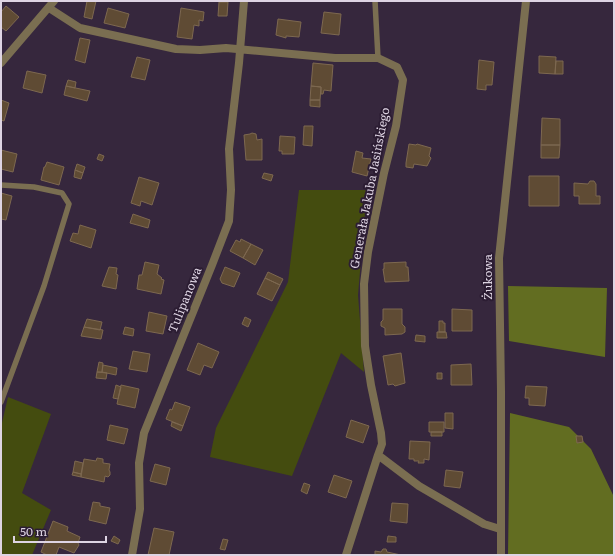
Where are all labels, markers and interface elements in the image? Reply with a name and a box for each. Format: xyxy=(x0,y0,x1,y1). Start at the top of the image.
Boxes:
street label: Generała Jakuba Jasińskiego xyxy=(345,106,393,270)
street label: Żukowa xyxy=(478,253,496,300)
street label: Tulipanowa xyxy=(163,264,206,335)
scale bar xyxy=(14,518,106,544)
text: 50 m xyxy=(20,522,47,540)

